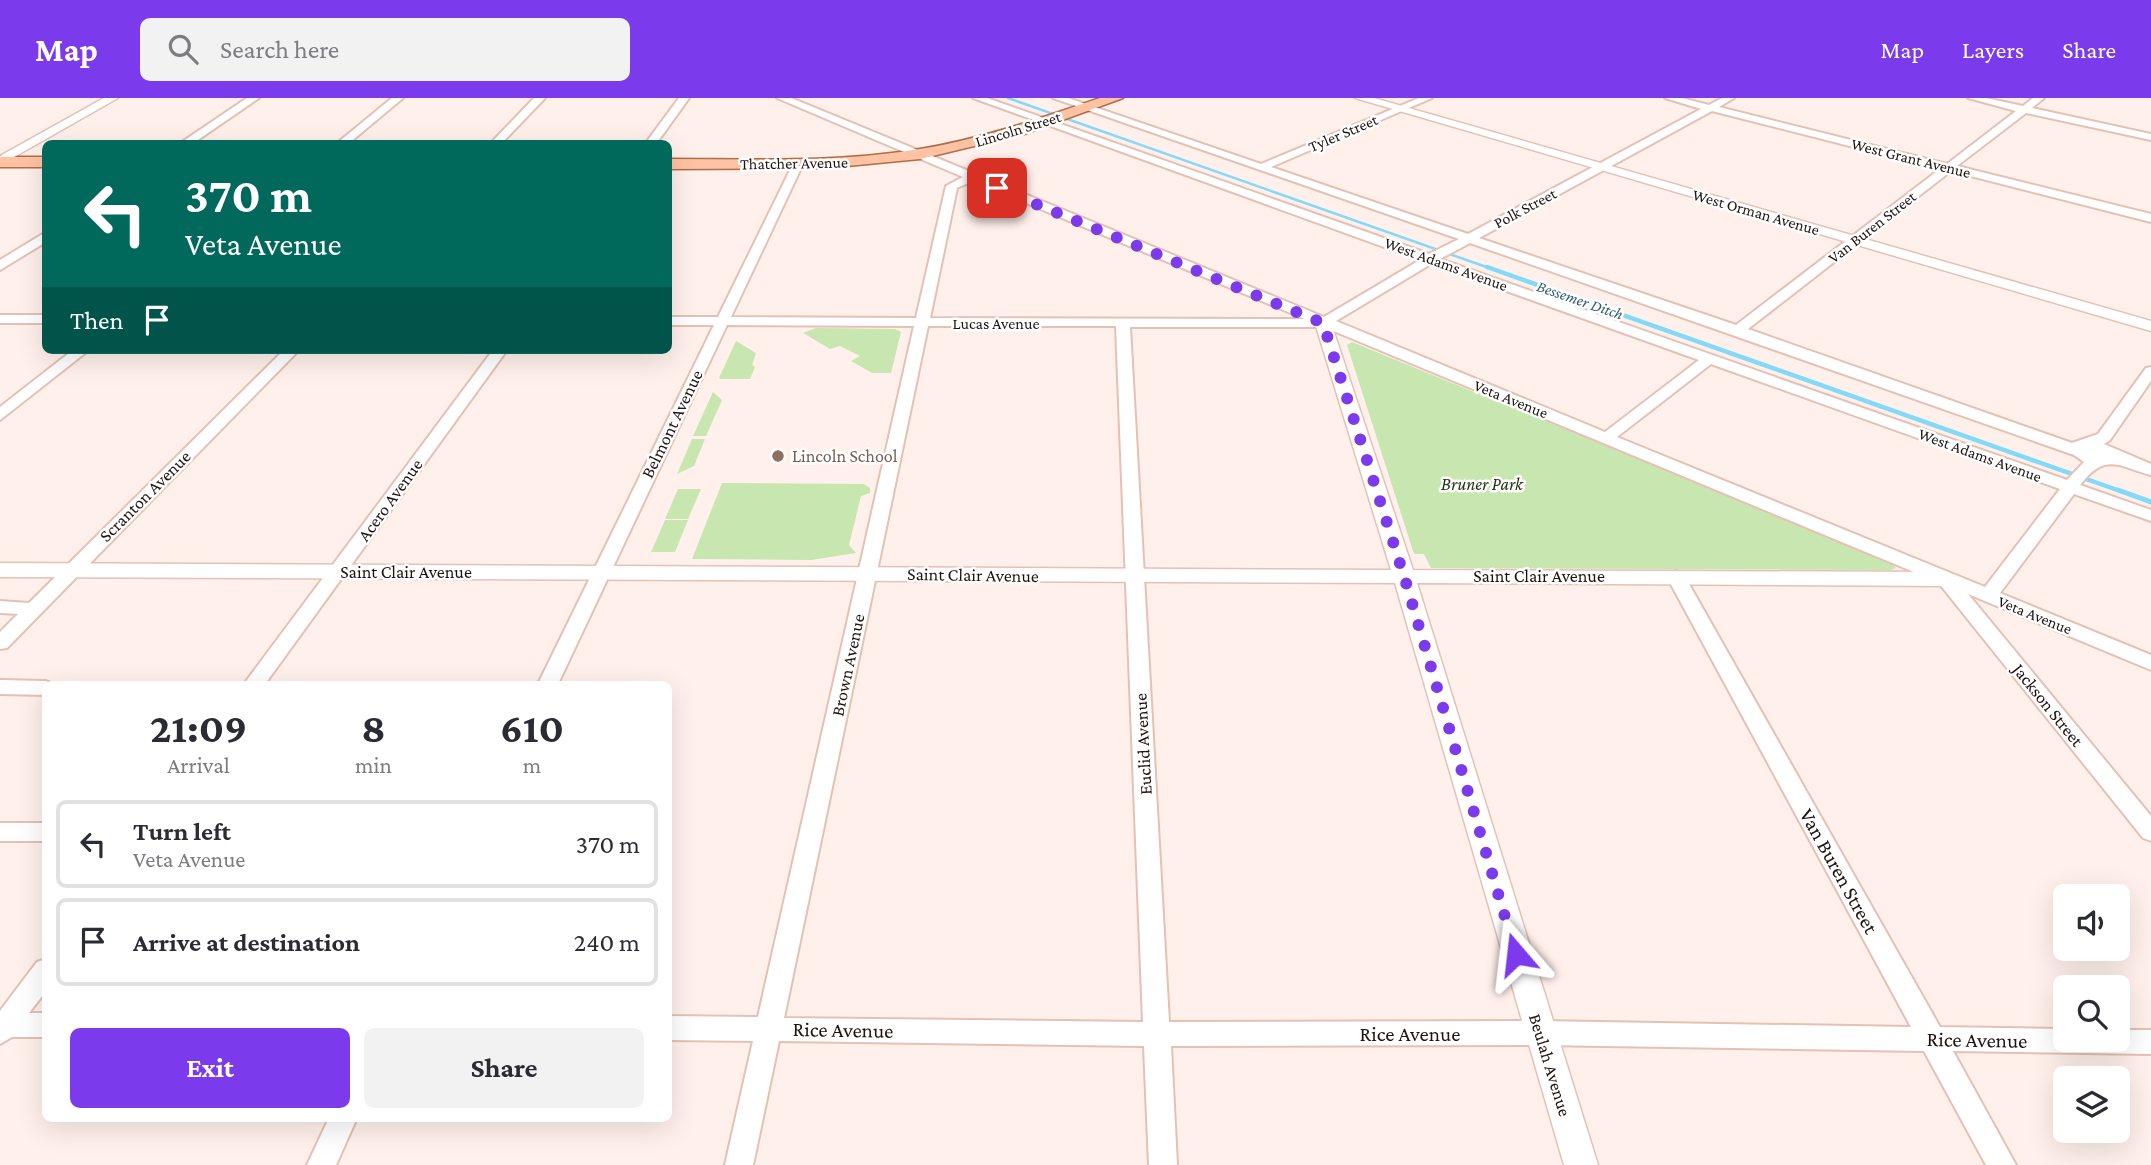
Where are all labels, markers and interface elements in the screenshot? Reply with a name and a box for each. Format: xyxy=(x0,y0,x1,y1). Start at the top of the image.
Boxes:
search box xyxy=(140,18,630,81)
icon: search xyxy=(164,30,202,68)
text: Map xyxy=(35,31,98,68)
text: Search here xyxy=(220,35,339,64)
text: Map xyxy=(1880,36,1924,63)
text: Layers xyxy=(1962,36,2024,63)
text: Share xyxy=(2062,36,2116,63)
street label: Lincoln Street xyxy=(973,108,1063,150)
street label: Tyler Street xyxy=(1306,111,1381,156)
street label: West Grant Avenue xyxy=(1849,135,1973,181)
street label: Thatcher Avenue xyxy=(740,154,848,172)
pin xyxy=(967,158,1027,218)
icon: left xyxy=(70,168,161,259)
text: 370 m xyxy=(185,168,312,223)
icon: arrive xyxy=(978,169,1016,207)
street label: Polk Street xyxy=(1491,184,1560,231)
street label: West Orman Avenue xyxy=(1691,186,1821,238)
street label: Van Buren Street xyxy=(1825,187,1920,266)
text: Veta Avenue xyxy=(185,226,341,262)
street label: West Adams Avenue xyxy=(1382,234,1510,294)
water label: Bessemer Ditch xyxy=(1535,277,1626,323)
icon: arrive xyxy=(138,301,176,339)
text: Then xyxy=(70,306,124,335)
street label: Lucas Avenue xyxy=(953,315,1039,332)
street label: Belmont Avenue xyxy=(637,367,707,481)
street label: Veta Avenue xyxy=(1472,376,1550,422)
street label: West Adams Avenue xyxy=(1916,425,2044,485)
street label: Scranton Avenue xyxy=(95,446,195,546)
place label: Lincoln School xyxy=(792,446,898,466)
marker: Lincoln School xyxy=(770,448,786,464)
street label: Acero Avenue xyxy=(353,455,427,545)
park label: Bruner Park xyxy=(1441,474,1524,494)
street label: Saint Clair Avenue xyxy=(340,562,472,582)
street label: Saint Clair Avenue xyxy=(907,564,1039,586)
street label: Saint Clair Avenue xyxy=(1473,566,1605,586)
street label: Veta Avenue xyxy=(1996,592,2074,638)
street label: Brown Avenue xyxy=(827,612,869,718)
street label: Jackson Street xyxy=(2007,658,2088,751)
street label: Euclid Avenue xyxy=(1130,693,1156,795)
text: 21:09 xyxy=(150,704,247,751)
text: 8 xyxy=(361,704,386,751)
text: 610 xyxy=(500,704,564,751)
text: Arrival xyxy=(167,752,230,778)
text: min xyxy=(355,752,392,778)
text: m xyxy=(523,752,541,778)
street label: Van Buren Street xyxy=(1795,804,1884,939)
text: Turn left xyxy=(133,817,231,846)
icon: left xyxy=(74,825,112,863)
text: 370 m xyxy=(576,830,640,859)
text: Veta Avenue xyxy=(133,846,245,872)
map controls xyxy=(2053,884,2130,1143)
button: sound xyxy=(2053,884,2130,961)
position arrow xyxy=(1479,917,1553,991)
icon: arrive xyxy=(74,923,112,961)
text: Arrive at destination xyxy=(133,928,360,957)
text: 240 m xyxy=(574,928,640,957)
button: search xyxy=(2053,975,2130,1052)
street label: Beulah Avenue xyxy=(1525,1011,1575,1119)
street label: Rice Avenue xyxy=(792,1017,894,1043)
street label: Rice Avenue xyxy=(1360,1022,1460,1046)
street label: Rice Avenue xyxy=(1926,1027,2028,1053)
button: Exit xyxy=(70,1028,350,1108)
button: Share xyxy=(364,1028,644,1108)
button: layers xyxy=(2053,1066,2130,1143)

